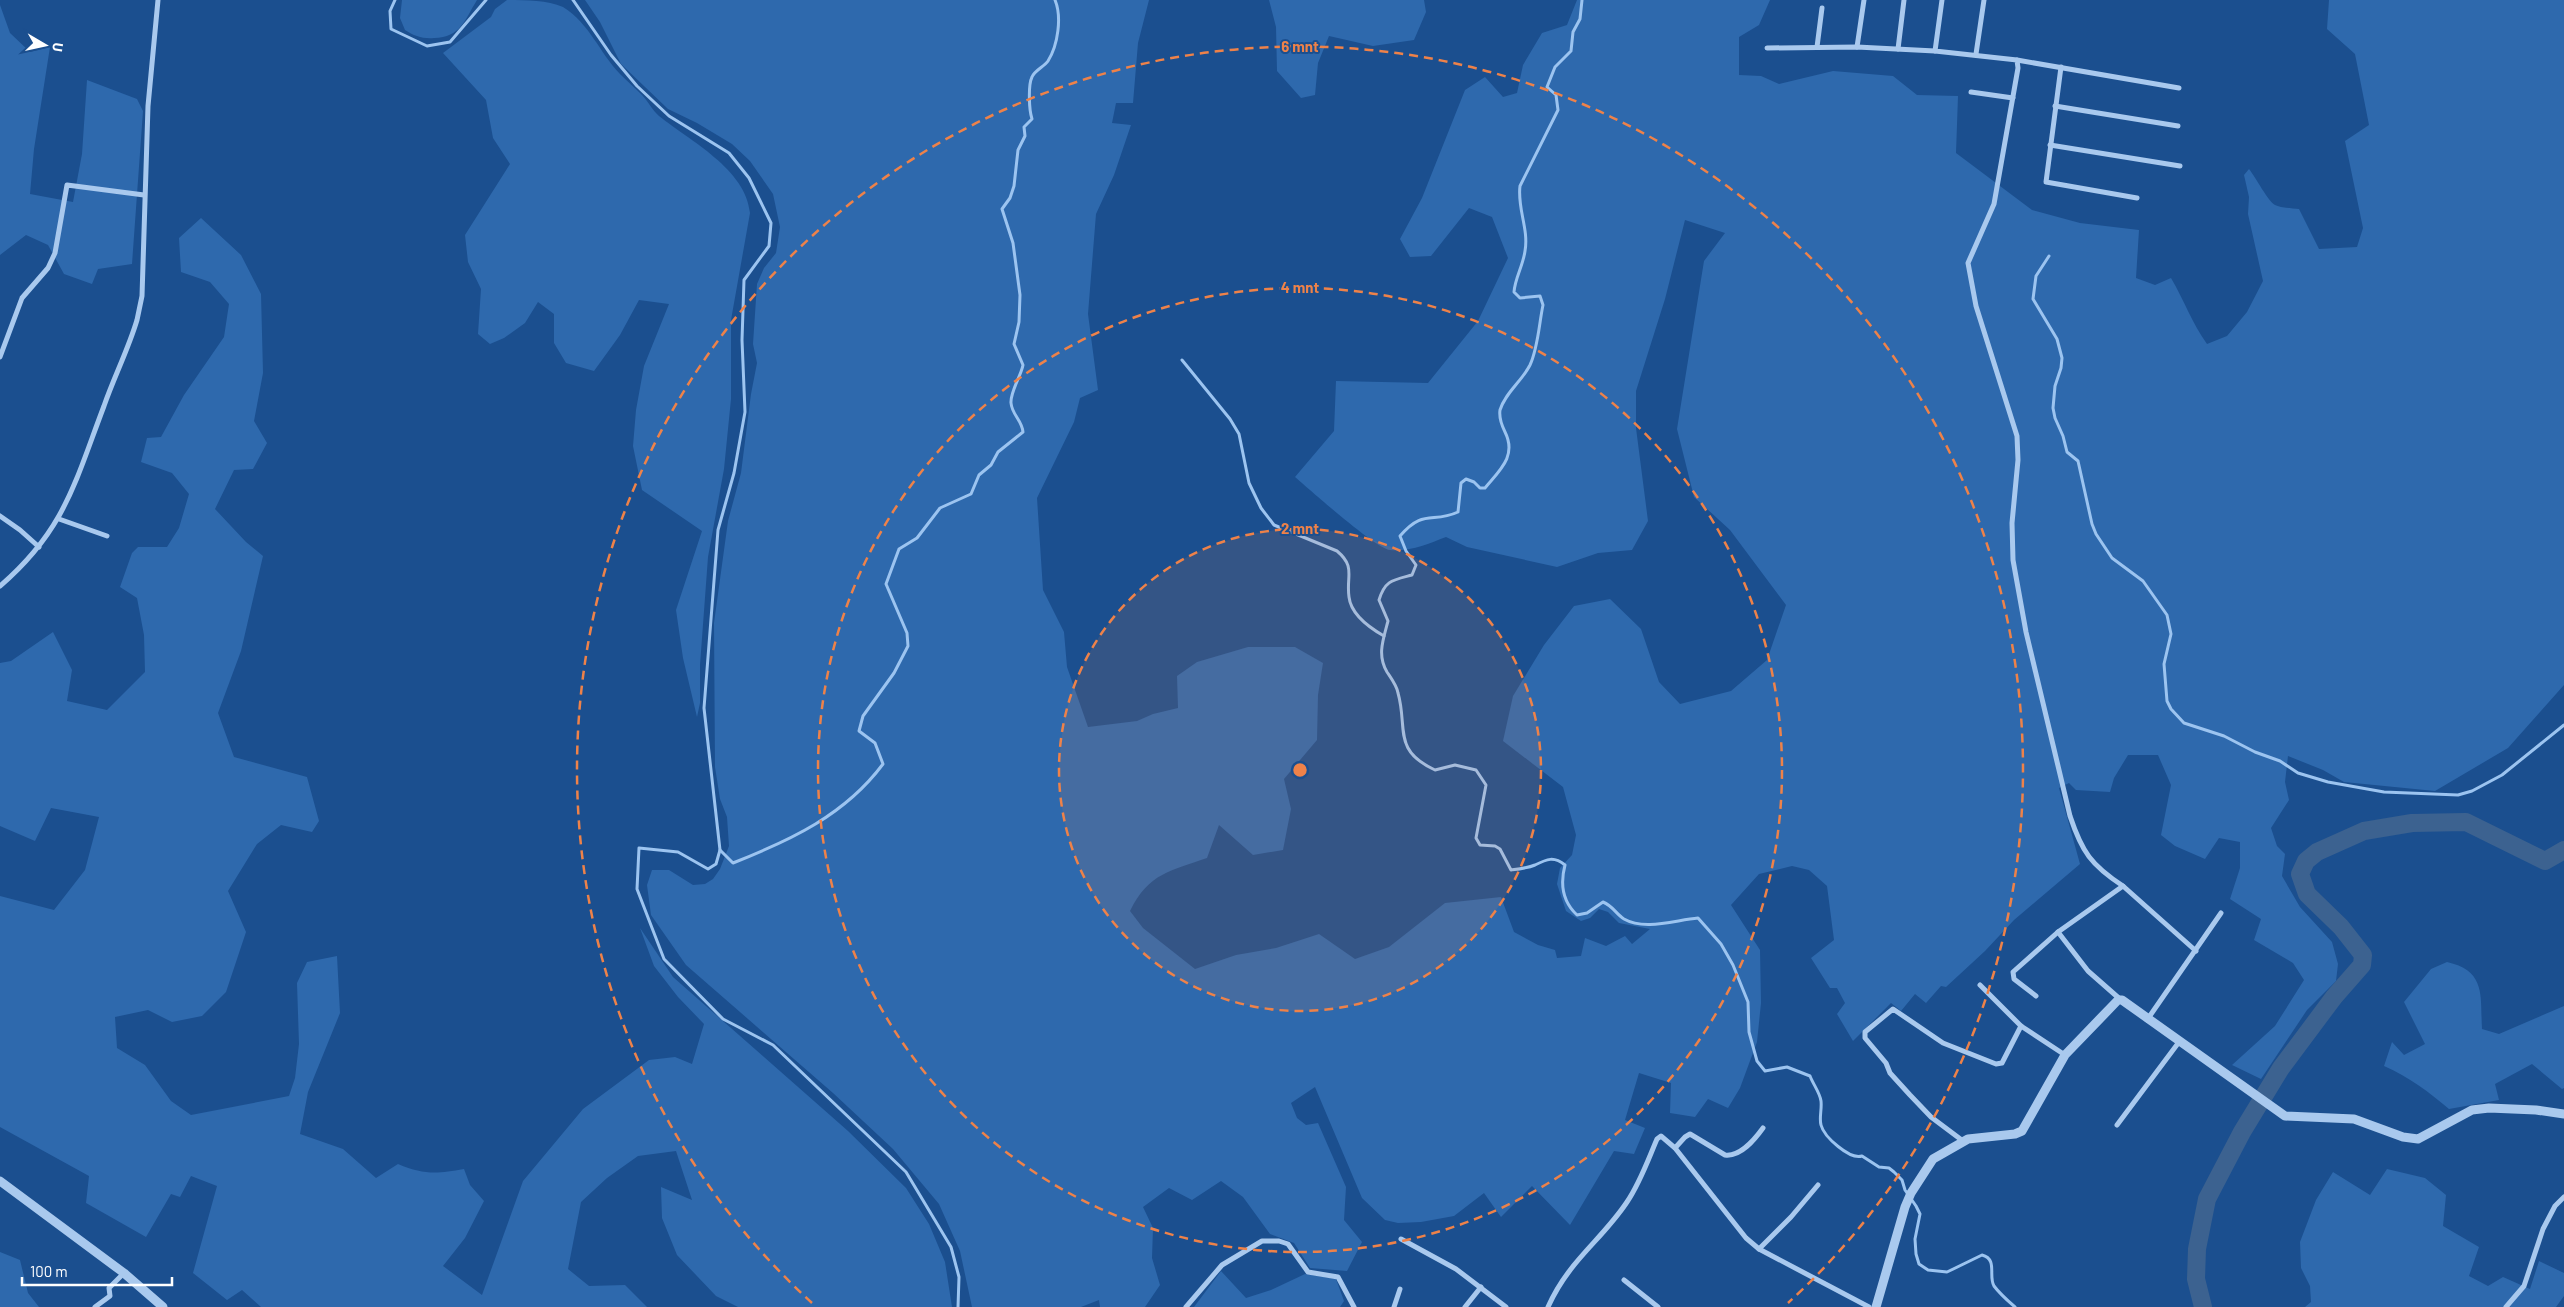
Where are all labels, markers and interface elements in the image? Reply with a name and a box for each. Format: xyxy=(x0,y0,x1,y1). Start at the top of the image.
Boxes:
north arrow xyxy=(20,20,70,70)
text: 6 mnt xyxy=(1281,37,1319,55)
text: U xyxy=(49,41,67,53)
text: 4 mnt xyxy=(1281,278,1320,296)
text: 2 mnt xyxy=(1281,519,1319,537)
centre of rings xyxy=(1291,761,1309,779)
scale bar xyxy=(22,1254,172,1286)
text: 100 m xyxy=(30,1262,68,1280)

